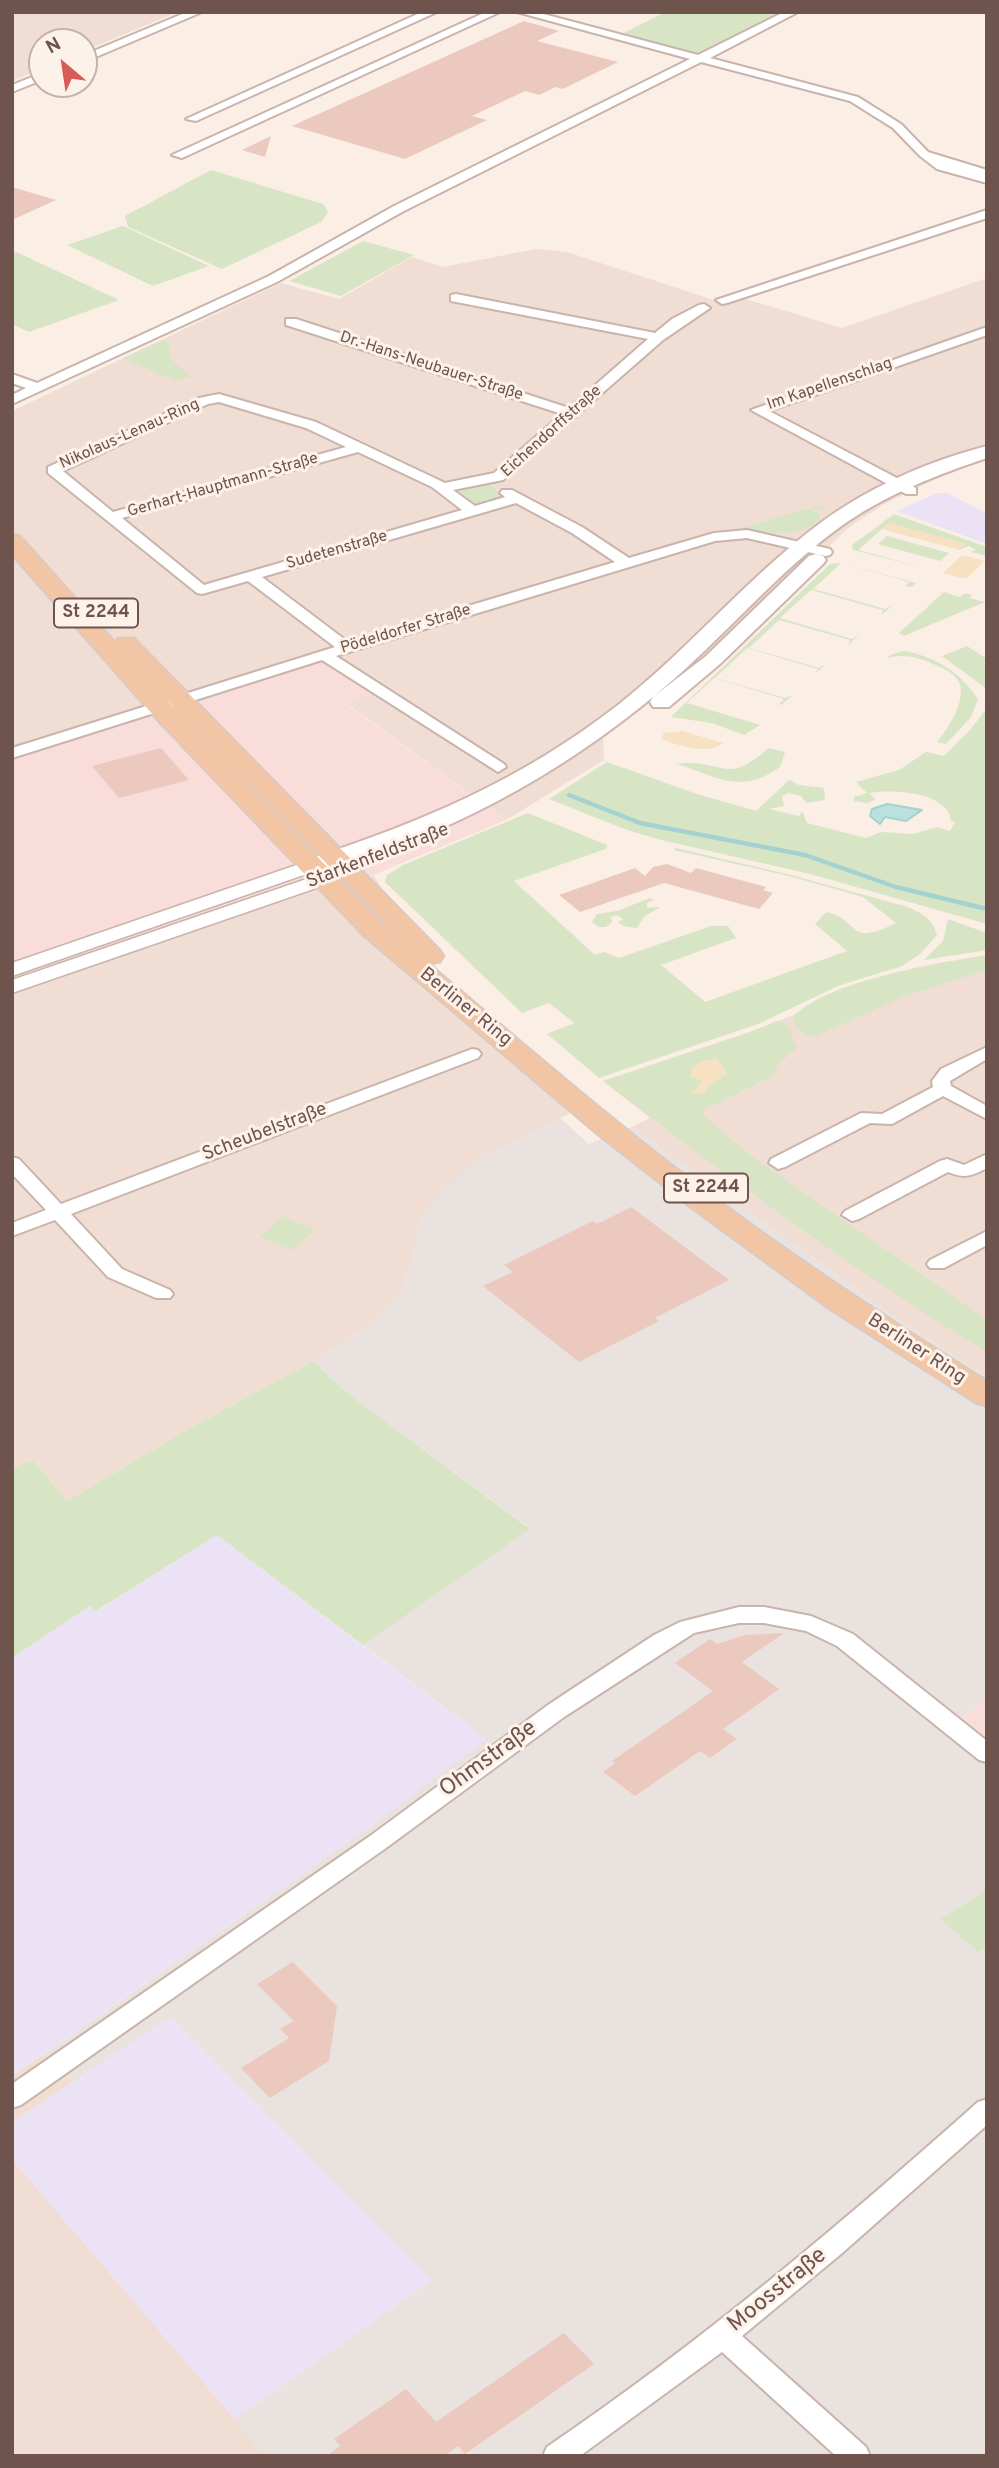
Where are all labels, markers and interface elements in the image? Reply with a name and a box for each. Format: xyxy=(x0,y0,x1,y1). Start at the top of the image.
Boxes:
north arrow xyxy=(28,28,98,98)
text: N xyxy=(42,33,66,60)
street label: Dr.-Hans-Neubauer-Straße xyxy=(337,328,525,406)
street label: Im Kapellenschlag xyxy=(765,355,895,415)
street label: Eichendorffstraße xyxy=(498,382,606,482)
street label: Nikolaus-Lenau-Ring xyxy=(57,396,203,474)
street label: Gerhart-Hauptmann-Straße xyxy=(125,450,321,522)
street label: Sudetenstraße xyxy=(284,527,390,575)
road number: St 2244 xyxy=(54,598,138,628)
street label: Pödeldorfer Straße xyxy=(339,601,473,659)
street label: Starkenfeldstraße xyxy=(303,819,453,895)
street label: Berliner Ring xyxy=(414,964,516,1052)
street label: Scheubelstraße xyxy=(200,1099,330,1167)
road number: St 2244 xyxy=(664,1174,748,1203)
street label: Berliner Ring xyxy=(863,1310,969,1390)
street label: Ohmstraße xyxy=(435,1715,543,1805)
street label: Moosstraße xyxy=(723,2243,833,2339)

